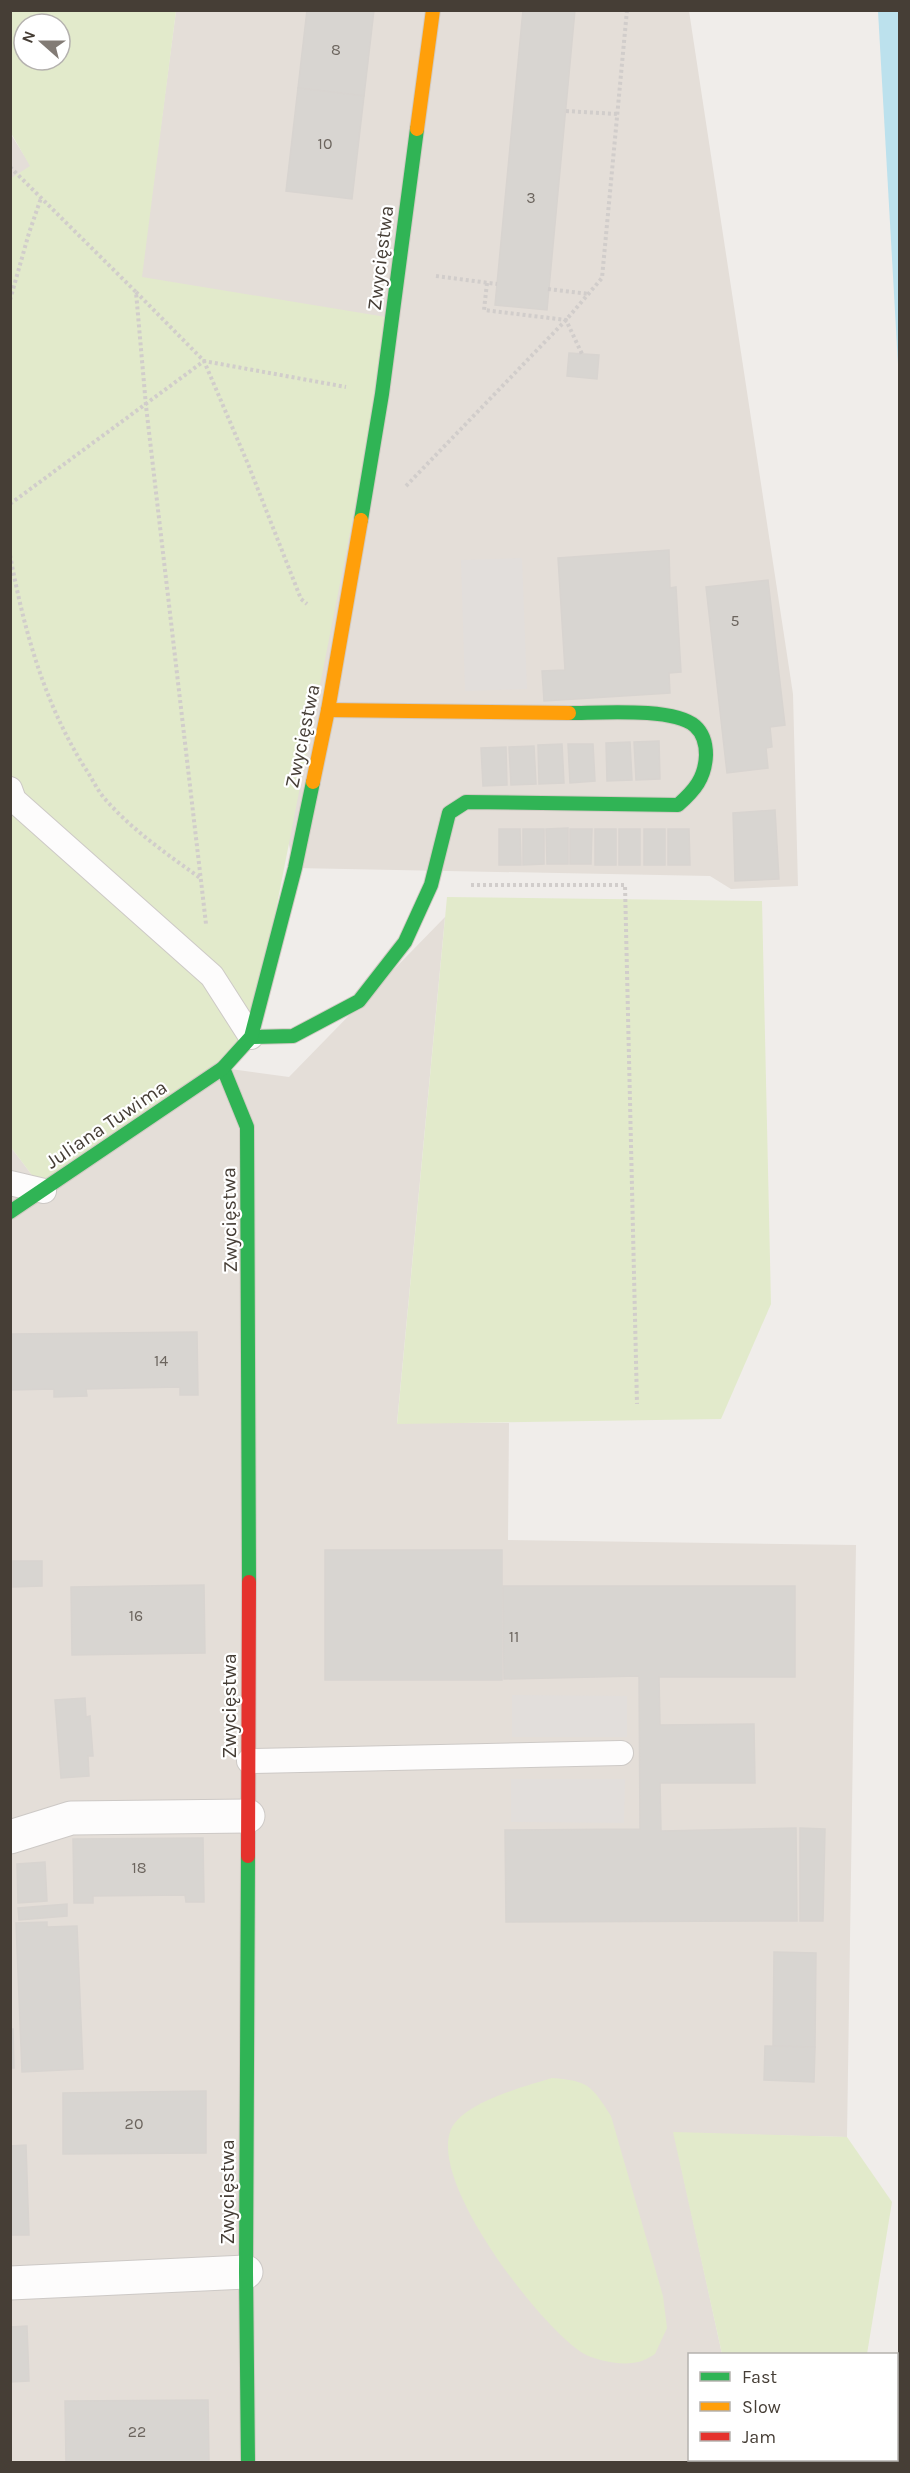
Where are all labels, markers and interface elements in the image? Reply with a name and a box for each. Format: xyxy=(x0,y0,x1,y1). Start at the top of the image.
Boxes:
north arrow xyxy=(12,12,72,72)
text: N xyxy=(18,28,39,46)
house number: 8 xyxy=(331,40,341,59)
house number: 10 xyxy=(318,134,332,153)
house number: 3 xyxy=(526,188,536,207)
street label: Zwycięstwa xyxy=(363,204,398,312)
house number: 5 xyxy=(730,611,740,630)
street label: Zwycięstwa xyxy=(280,682,325,790)
street label: Juliana Tuwima xyxy=(41,1075,171,1174)
street label: Zwycięstwa xyxy=(217,1167,242,1273)
house number: 14 xyxy=(154,1351,168,1370)
house number: 16 xyxy=(129,1606,143,1625)
house number: 11 xyxy=(509,1627,519,1646)
street label: Zwycięstwa xyxy=(218,1653,241,1759)
house number: 18 xyxy=(131,1858,147,1877)
house number: 20 xyxy=(125,2114,143,2133)
street label: Zwycięstwa xyxy=(216,2139,239,2245)
legend xyxy=(688,2353,898,2461)
text: Fast xyxy=(742,2366,777,2388)
text: Slow xyxy=(742,2396,781,2418)
house number: 22 xyxy=(128,2422,146,2441)
text: Jam xyxy=(742,2426,776,2448)

